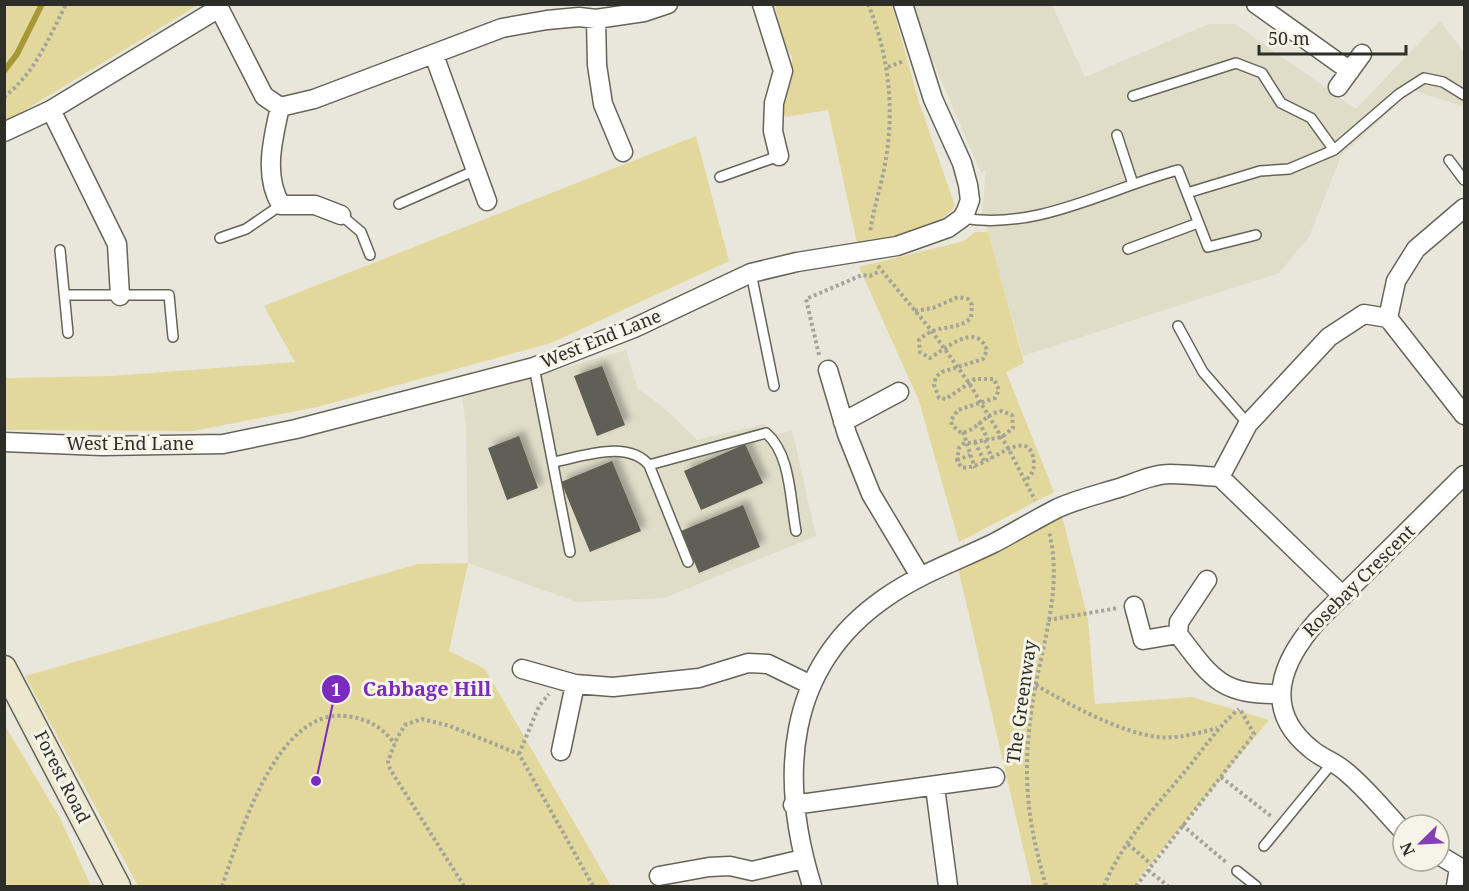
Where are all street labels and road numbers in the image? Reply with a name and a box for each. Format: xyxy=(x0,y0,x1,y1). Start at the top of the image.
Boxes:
street label: West End Lane xyxy=(537,303,664,373)
street label: West End Lane xyxy=(66,431,194,455)
street label: Rosebay Crescent xyxy=(1297,519,1420,642)
street label: The Greenway xyxy=(1000,638,1042,765)
street label: Forest Road xyxy=(29,726,96,827)

